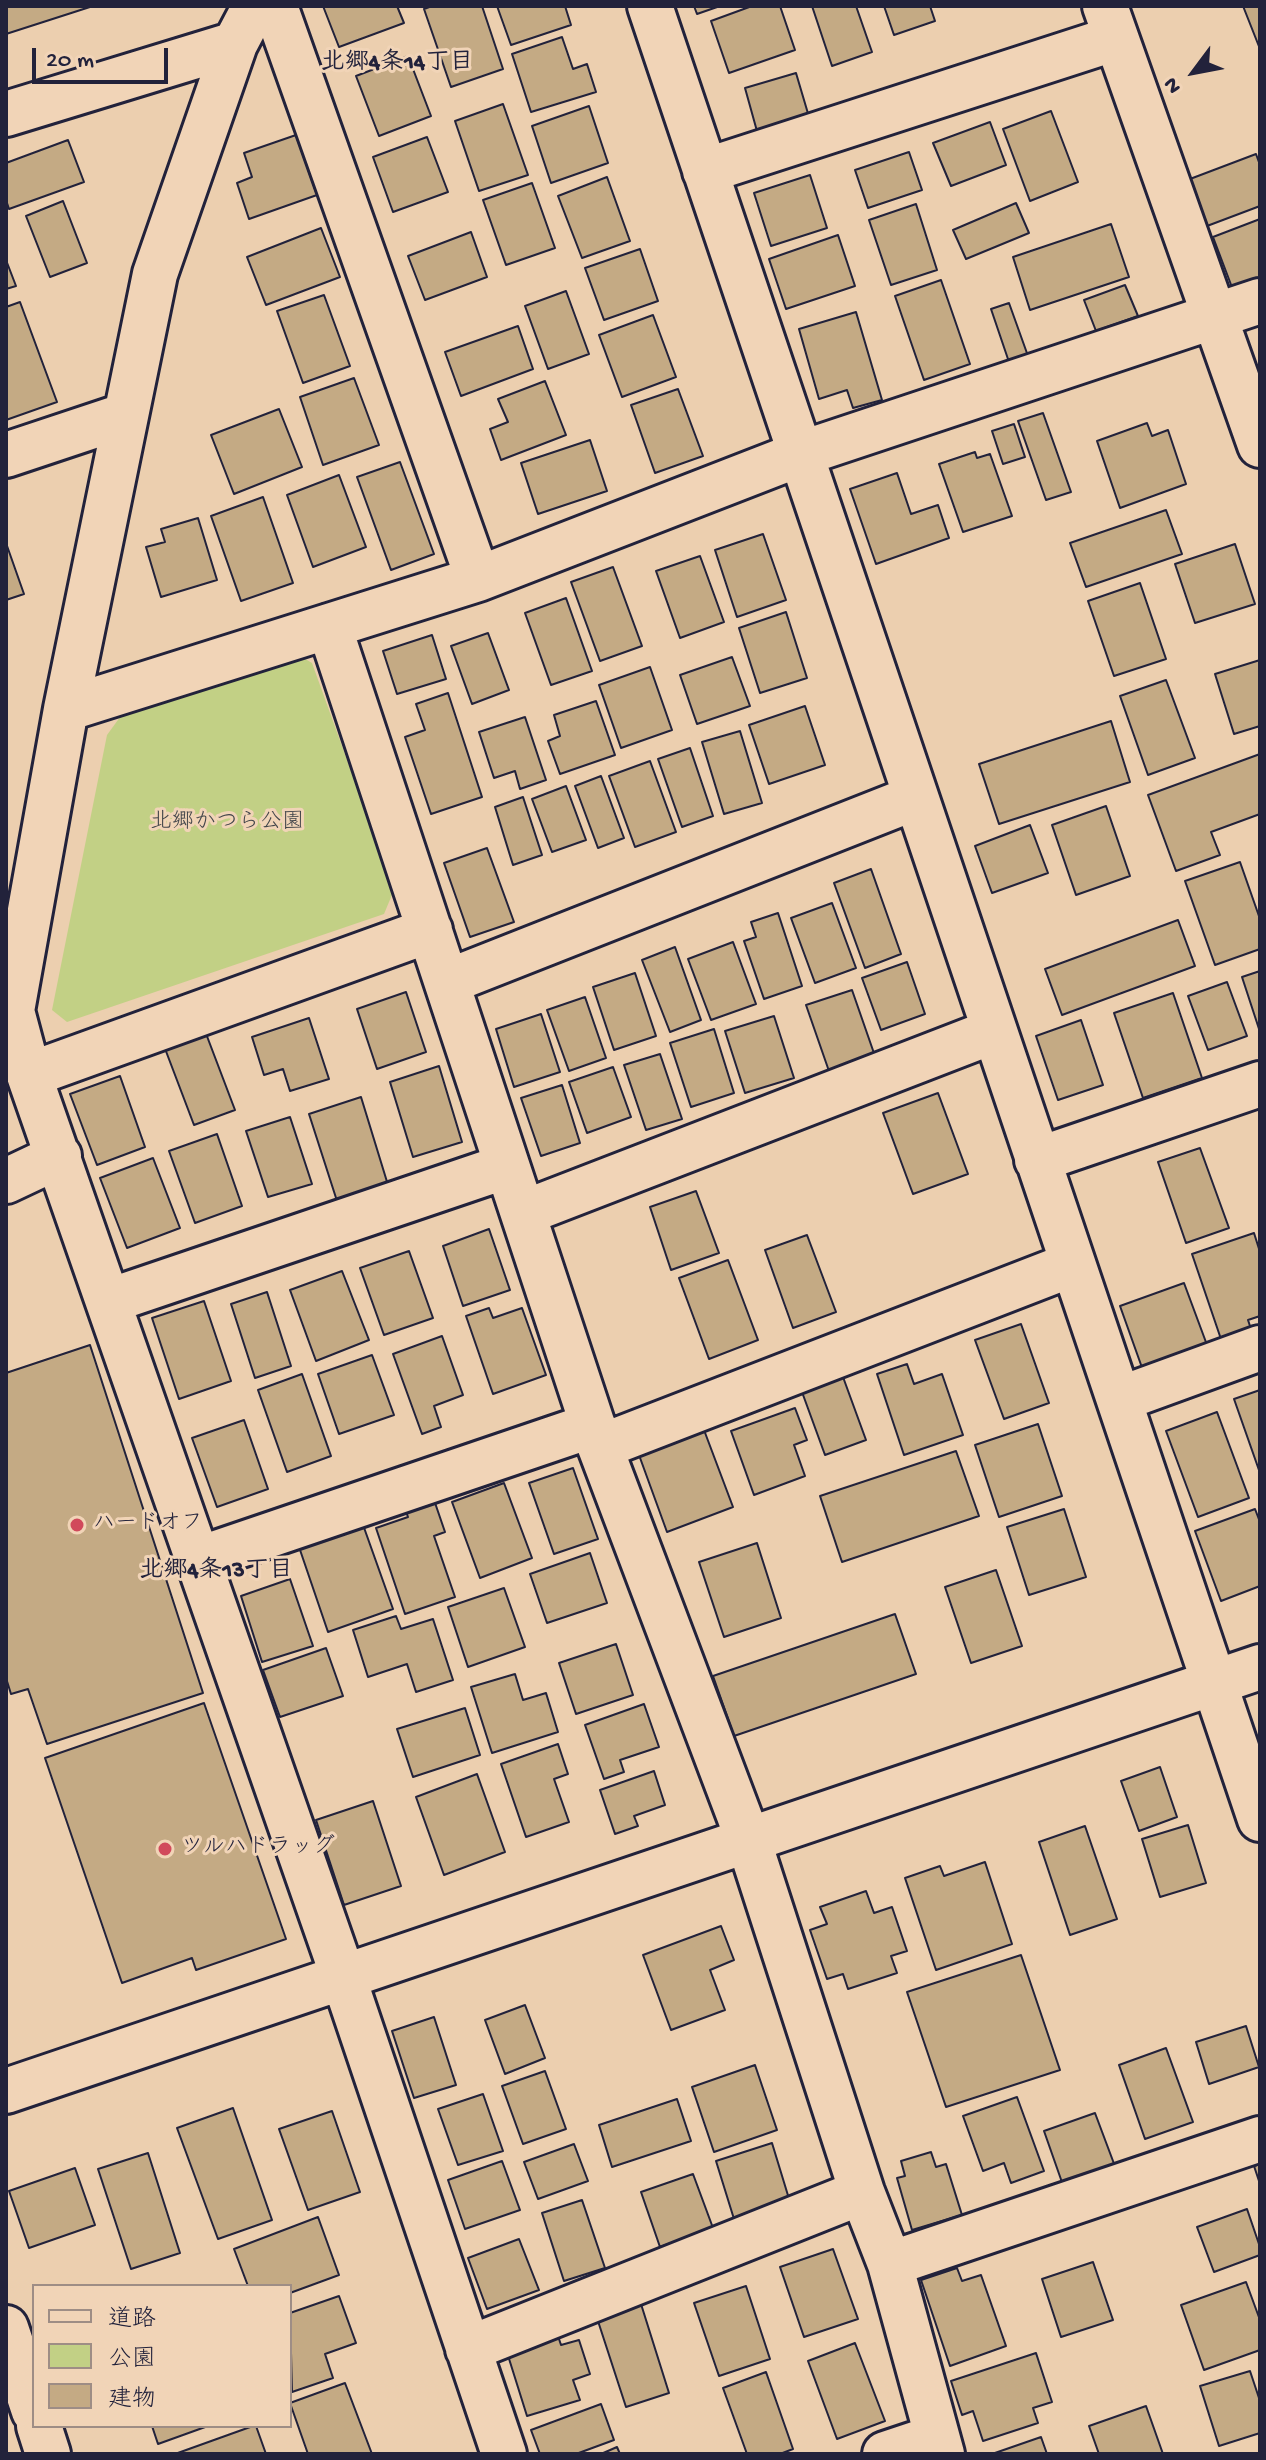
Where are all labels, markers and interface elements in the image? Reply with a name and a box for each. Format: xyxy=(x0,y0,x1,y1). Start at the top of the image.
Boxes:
scale bar xyxy=(36,32,172,82)
north arrow xyxy=(1154,32,1234,112)
text: 20 m xyxy=(46,47,94,76)
district label: 北郷4条14丁目 xyxy=(321,50,473,78)
text: N xyxy=(1159,72,1188,98)
park label: 北郷かつら公園 xyxy=(150,811,304,837)
place label: ハードオフ xyxy=(93,1512,203,1538)
marker: ハードオフ xyxy=(68,1516,86,1534)
district label: 北郷4条13丁目 xyxy=(139,1558,293,1586)
place label: ツルハドラッグ xyxy=(181,1836,335,1862)
marker: ツルハドラッグ xyxy=(156,1840,174,1858)
legend xyxy=(32,2284,292,2428)
text: 道路 xyxy=(108,2306,156,2335)
text: 公園 xyxy=(108,2346,156,2375)
text: 建物 xyxy=(108,2386,156,2415)

